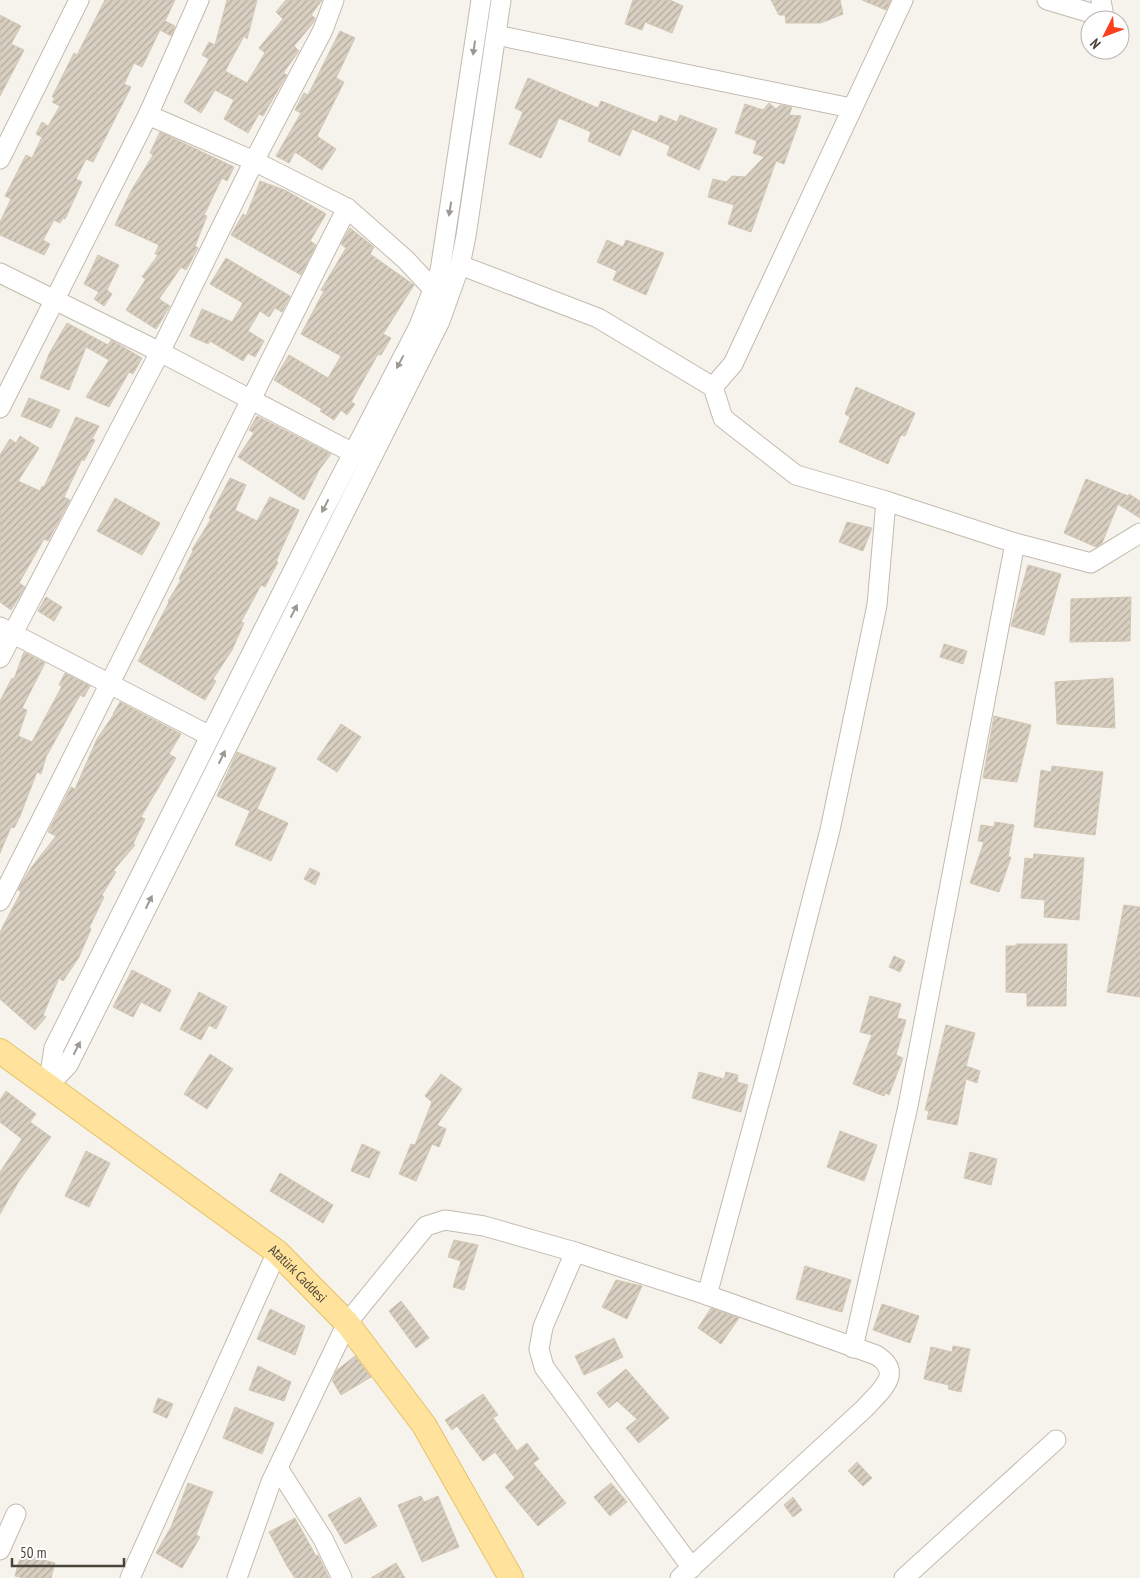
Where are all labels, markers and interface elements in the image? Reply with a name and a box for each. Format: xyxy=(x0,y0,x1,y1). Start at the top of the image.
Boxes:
north arrow xyxy=(1080,10,1130,60)
text: N xyxy=(1086,35,1105,53)
one-way arrow xyxy=(470,41,478,57)
one-way arrow xyxy=(446,201,454,217)
one-way arrow xyxy=(396,355,404,369)
one-way arrow xyxy=(321,499,329,514)
one-way arrow xyxy=(290,604,298,619)
one-way arrow xyxy=(218,750,226,764)
one-way arrow xyxy=(145,895,154,910)
one-way arrow xyxy=(73,1041,81,1055)
street label: Atatürk Caddesi xyxy=(265,1240,331,1306)
scale bar xyxy=(12,1536,125,1568)
text: 50 m xyxy=(20,1543,46,1562)

